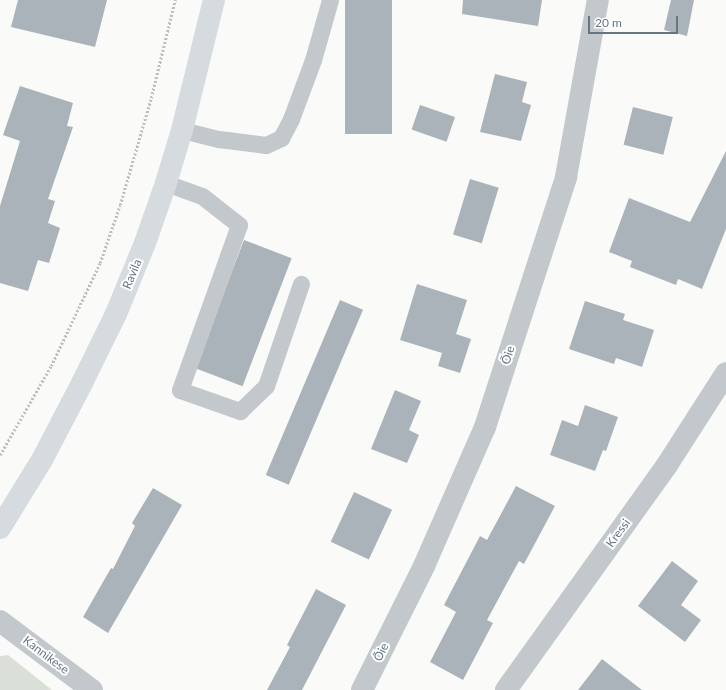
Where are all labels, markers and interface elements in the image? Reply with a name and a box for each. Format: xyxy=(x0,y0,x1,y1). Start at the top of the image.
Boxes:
scale bar xyxy=(590,8,680,34)
text: 20 m xyxy=(595,15,622,30)
street label: Ravila xyxy=(119,257,145,291)
street label: Õie xyxy=(498,344,518,366)
street label: Kressi xyxy=(603,516,633,550)
street label: Kannikese xyxy=(20,633,72,677)
street label: Õie xyxy=(370,640,392,664)

